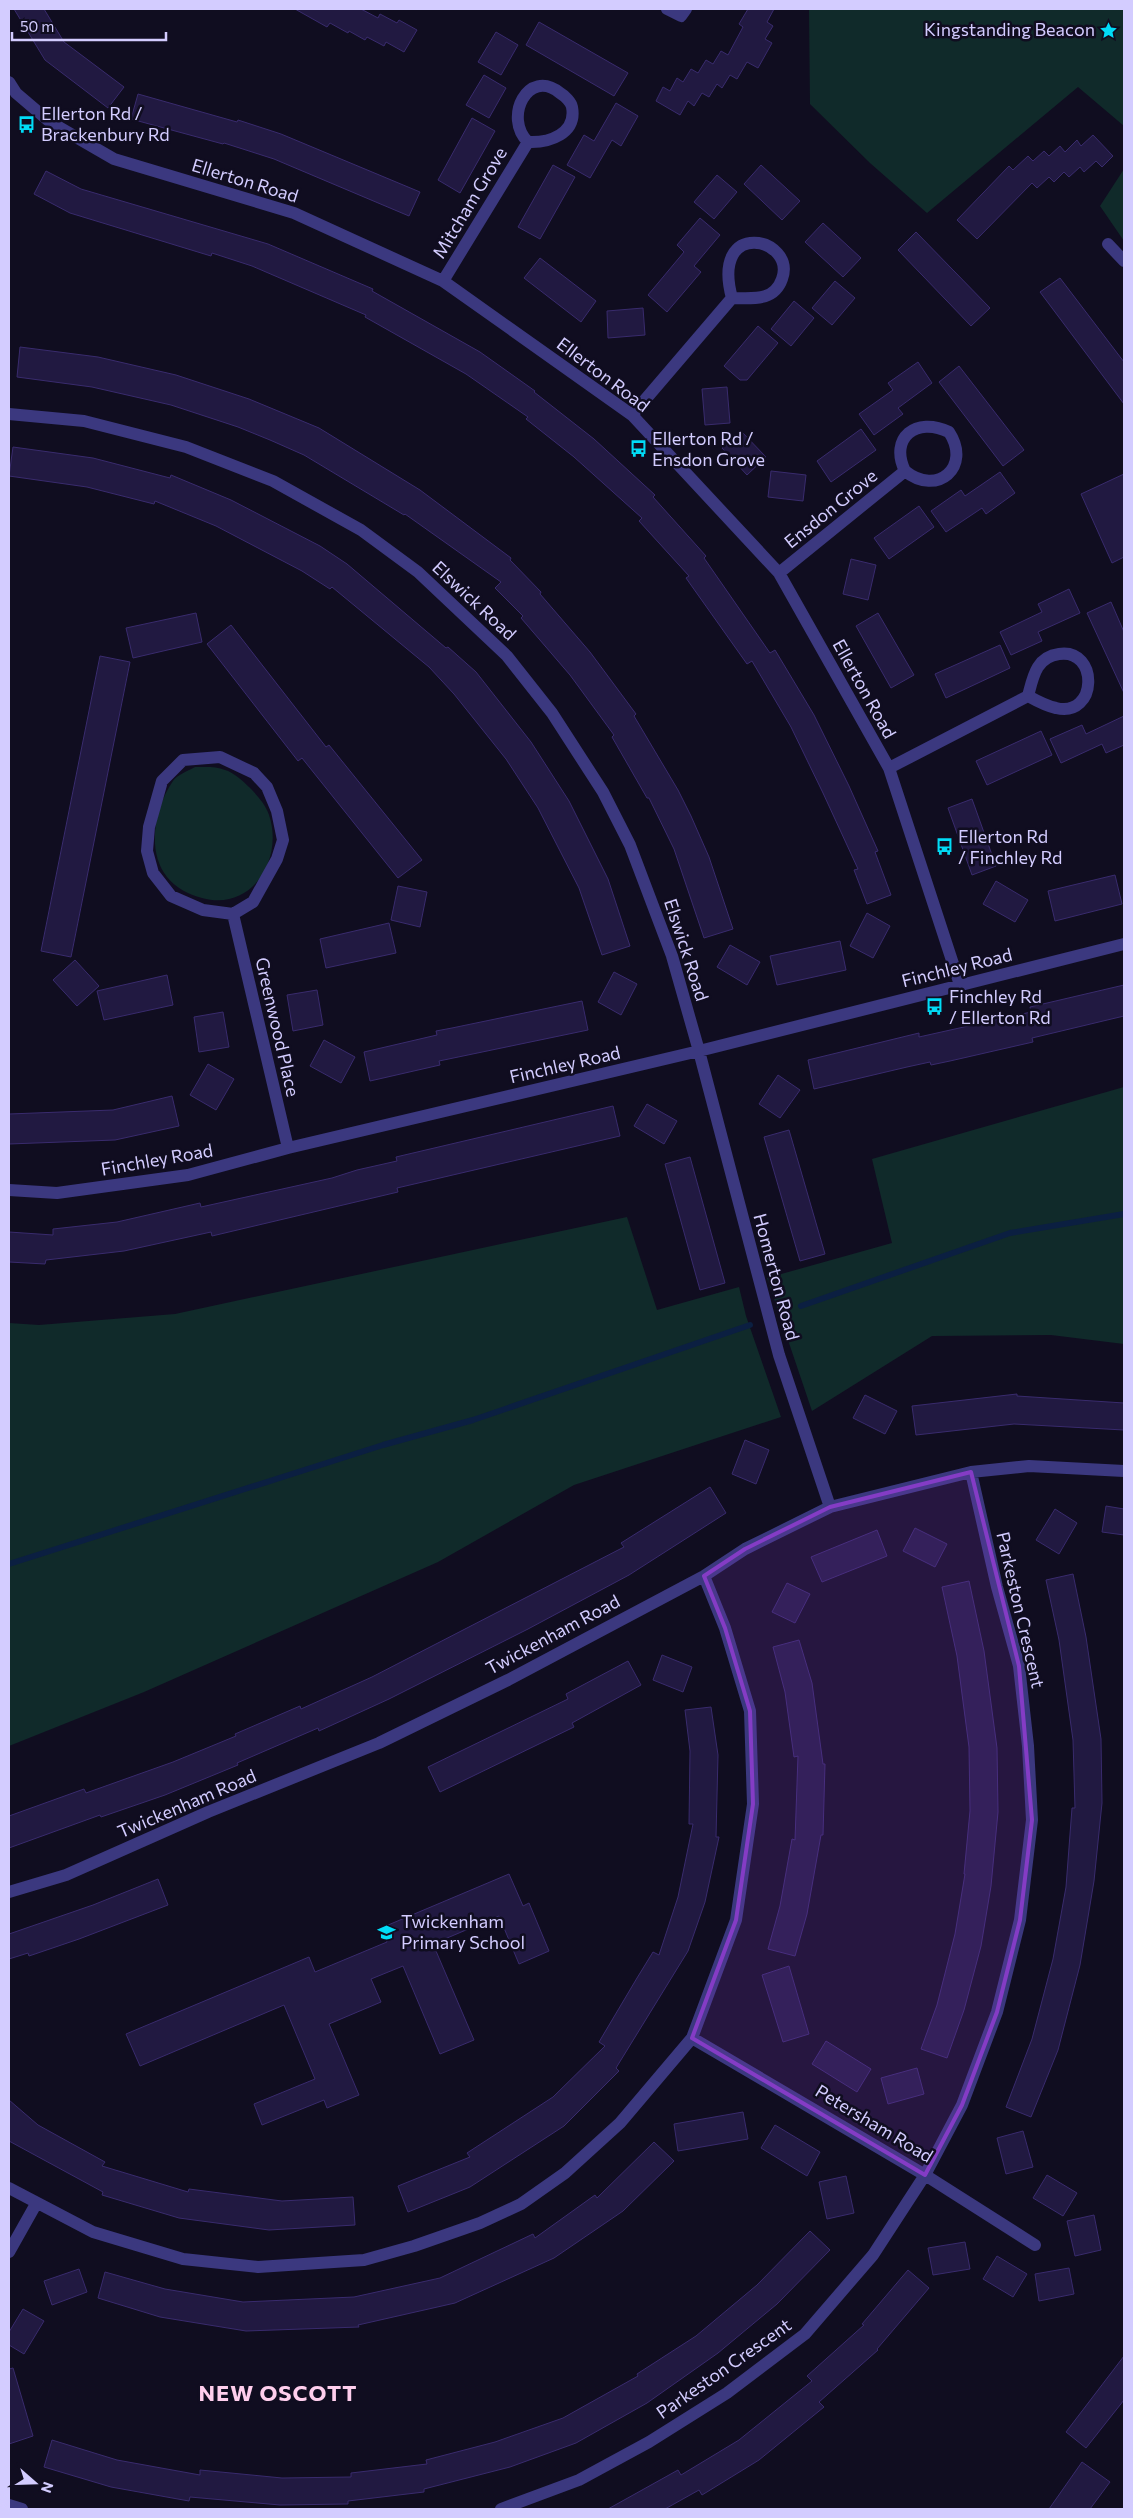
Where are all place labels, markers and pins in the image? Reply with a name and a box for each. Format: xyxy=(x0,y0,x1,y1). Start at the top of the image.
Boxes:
place label: Kingstanding Beacon xyxy=(924,18,1095,40)
place icon: Kingstanding Beacon xyxy=(1099,20,1119,40)
place label: Ellerton Rd / Brackenbury Rd xyxy=(41,102,170,145)
bus stop icon: Ellerton Rd / Brackenbury Rd xyxy=(17,114,37,134)
place label: Ellerton Rd / Ensdon Grove xyxy=(652,427,765,470)
bus stop icon: Ellerton Rd / Ensdon Grove xyxy=(628,439,648,459)
place label: Ellerton Rd / Finchley Rd xyxy=(958,825,1062,868)
bus stop icon: Ellerton Rd / Finchley Rd xyxy=(934,837,954,857)
place label: Finchley Rd / Ellerton Rd xyxy=(949,985,1051,1028)
bus stop icon: Finchley Rd / Ellerton Rd xyxy=(925,997,945,1017)
place label: Twickenham Primary School xyxy=(401,1910,525,1953)
school or university icon: Twickenham Primary School xyxy=(377,1922,397,1942)

